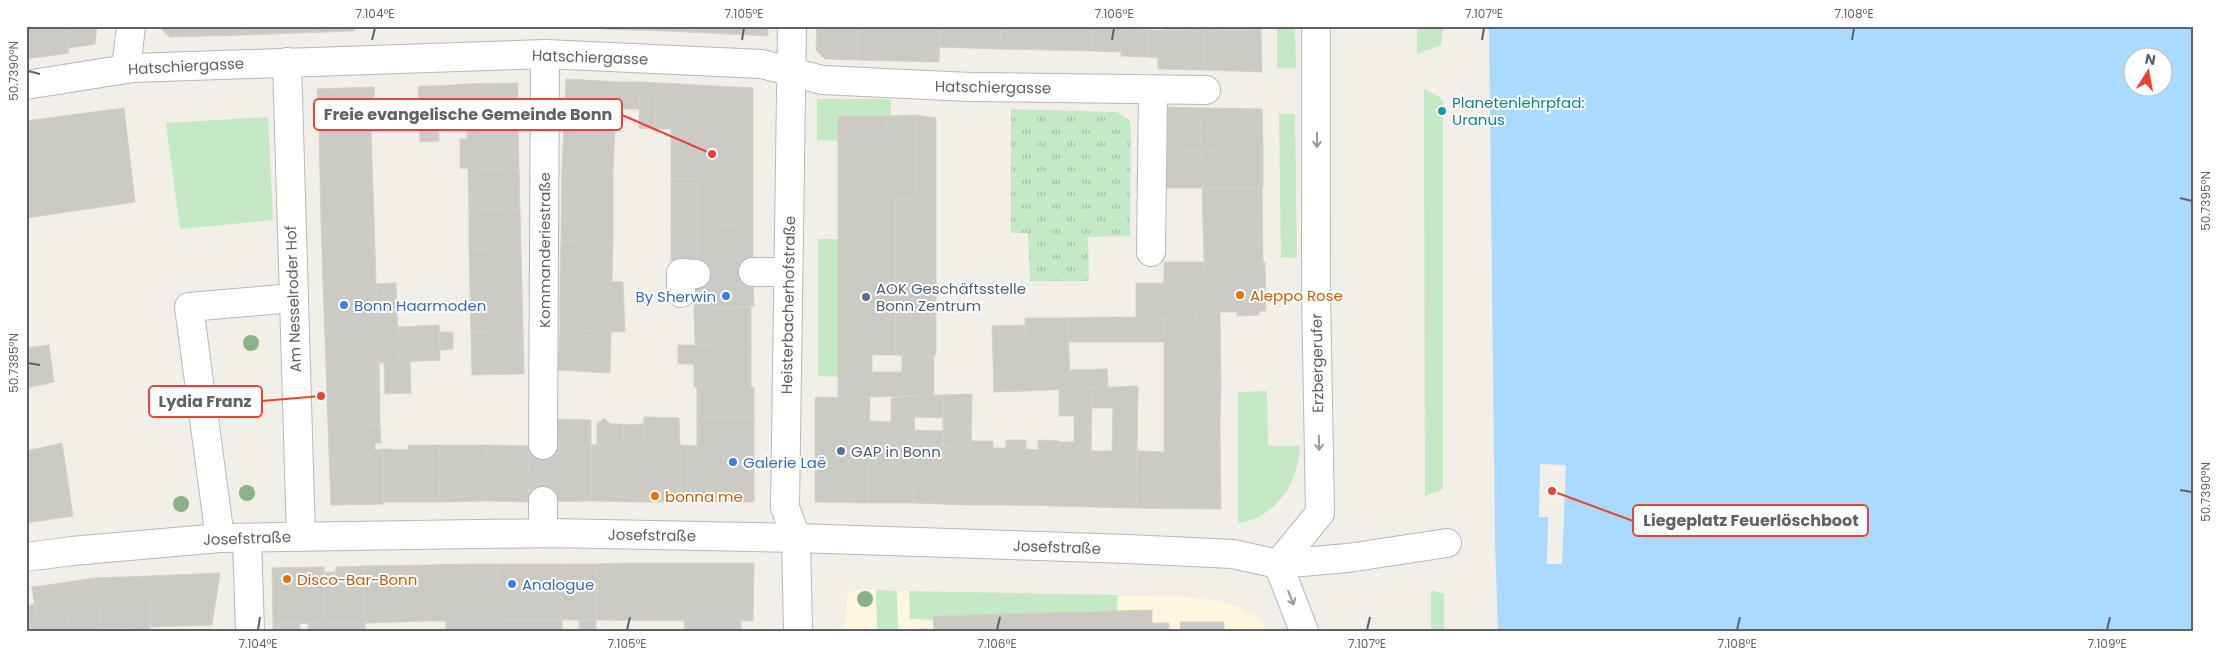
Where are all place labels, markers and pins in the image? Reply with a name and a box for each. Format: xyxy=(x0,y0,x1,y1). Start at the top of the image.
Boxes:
place label: Planetenlehrpfad: Uranus xyxy=(1452,92,1585,130)
callout: Freie evangelische Gemeinde Bonn xyxy=(314,99,622,130)
marker: Planetenlehrpfad: Uranus xyxy=(1436,105,1448,117)
place label: AOK Geschäftsstelle Bonn Zentrum xyxy=(876,278,1026,316)
place label: Aleppo Rose xyxy=(1250,285,1343,306)
place label: By Sherwin xyxy=(635,286,716,307)
marker: Aleppo Rose xyxy=(1234,289,1246,301)
marker: By Sherwin xyxy=(720,290,732,302)
marker: AOK Geschäftsstelle Bonn Zentrum xyxy=(860,291,872,303)
place label: Bonn Haarmoden xyxy=(354,295,486,316)
marker: Bonn Haarmoden xyxy=(338,299,350,311)
callout: Lydia Franz xyxy=(149,386,262,417)
place label: GAP in Bonn xyxy=(851,441,941,462)
marker: GAP in Bonn xyxy=(835,445,847,457)
place label: Galerie Laë xyxy=(743,452,826,473)
marker: Galerie Laë xyxy=(727,456,739,468)
place label: bonna me xyxy=(665,486,743,507)
marker: bonna me xyxy=(649,490,661,502)
callout: Liegeplatz Feuerlöschboot xyxy=(1633,505,1868,536)
place label: Disco-Bar-Bonn xyxy=(297,569,417,590)
marker: Disco-Bar-Bonn xyxy=(281,573,293,585)
place label: Analogue xyxy=(522,574,594,595)
marker: Analogue xyxy=(506,578,518,590)

